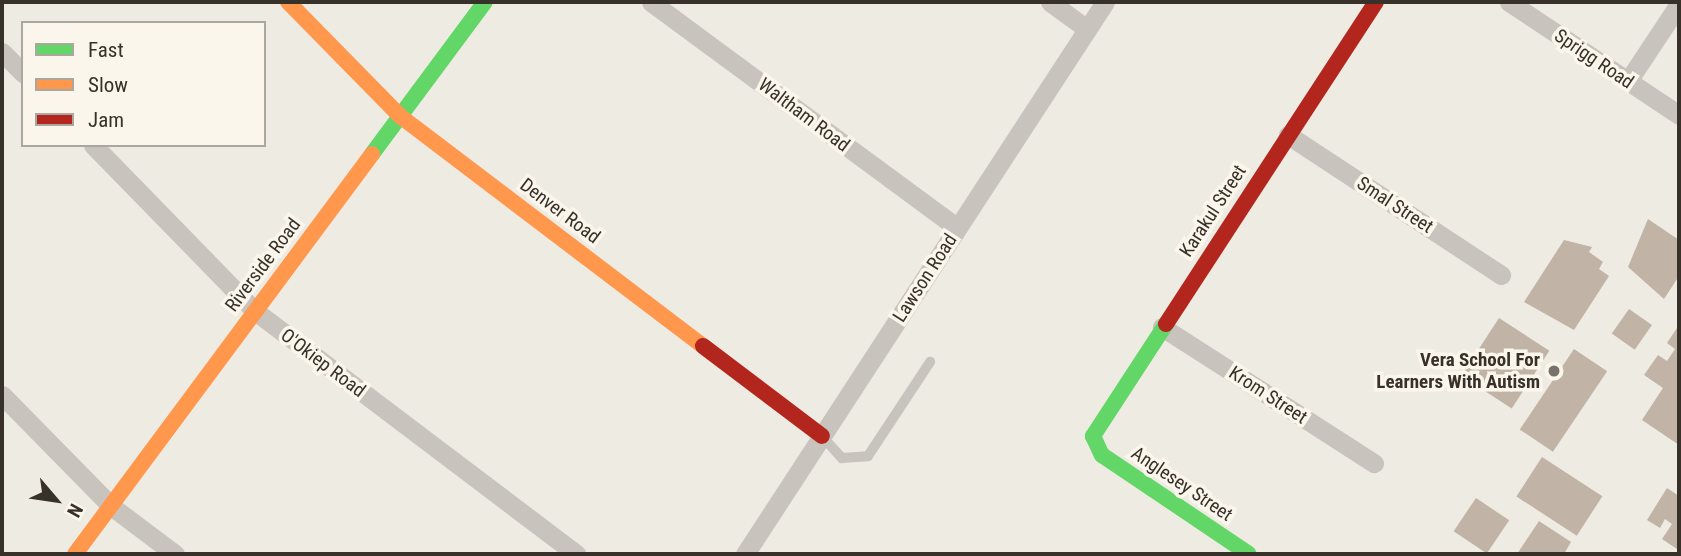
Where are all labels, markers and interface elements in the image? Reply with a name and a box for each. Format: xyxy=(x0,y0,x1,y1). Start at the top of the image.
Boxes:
legend xyxy=(21,21,266,147)
street label: Sprigg Road xyxy=(1550,24,1638,94)
text: Fast xyxy=(88,38,124,62)
text: Slow xyxy=(88,73,128,97)
street label: Waltham Road xyxy=(754,73,854,157)
text: Jam xyxy=(88,108,124,132)
street label: Karakul Street xyxy=(1175,161,1251,261)
street label: Smal Street xyxy=(1353,172,1437,238)
street label: Denver Road xyxy=(516,174,604,248)
street label: Riverside Road xyxy=(220,214,306,316)
street label: Lawson Road xyxy=(888,230,962,326)
street label: O'Okiep Road xyxy=(276,324,370,402)
place label: Vera School For Learners With Autism xyxy=(1376,349,1540,393)
street label: Krom Street xyxy=(1225,361,1311,429)
marker: Vera School For Learners With Autism xyxy=(1546,363,1562,379)
street label: Anglesey Street xyxy=(1127,442,1237,526)
north arrow xyxy=(21,465,91,535)
text: N xyxy=(62,500,88,521)

